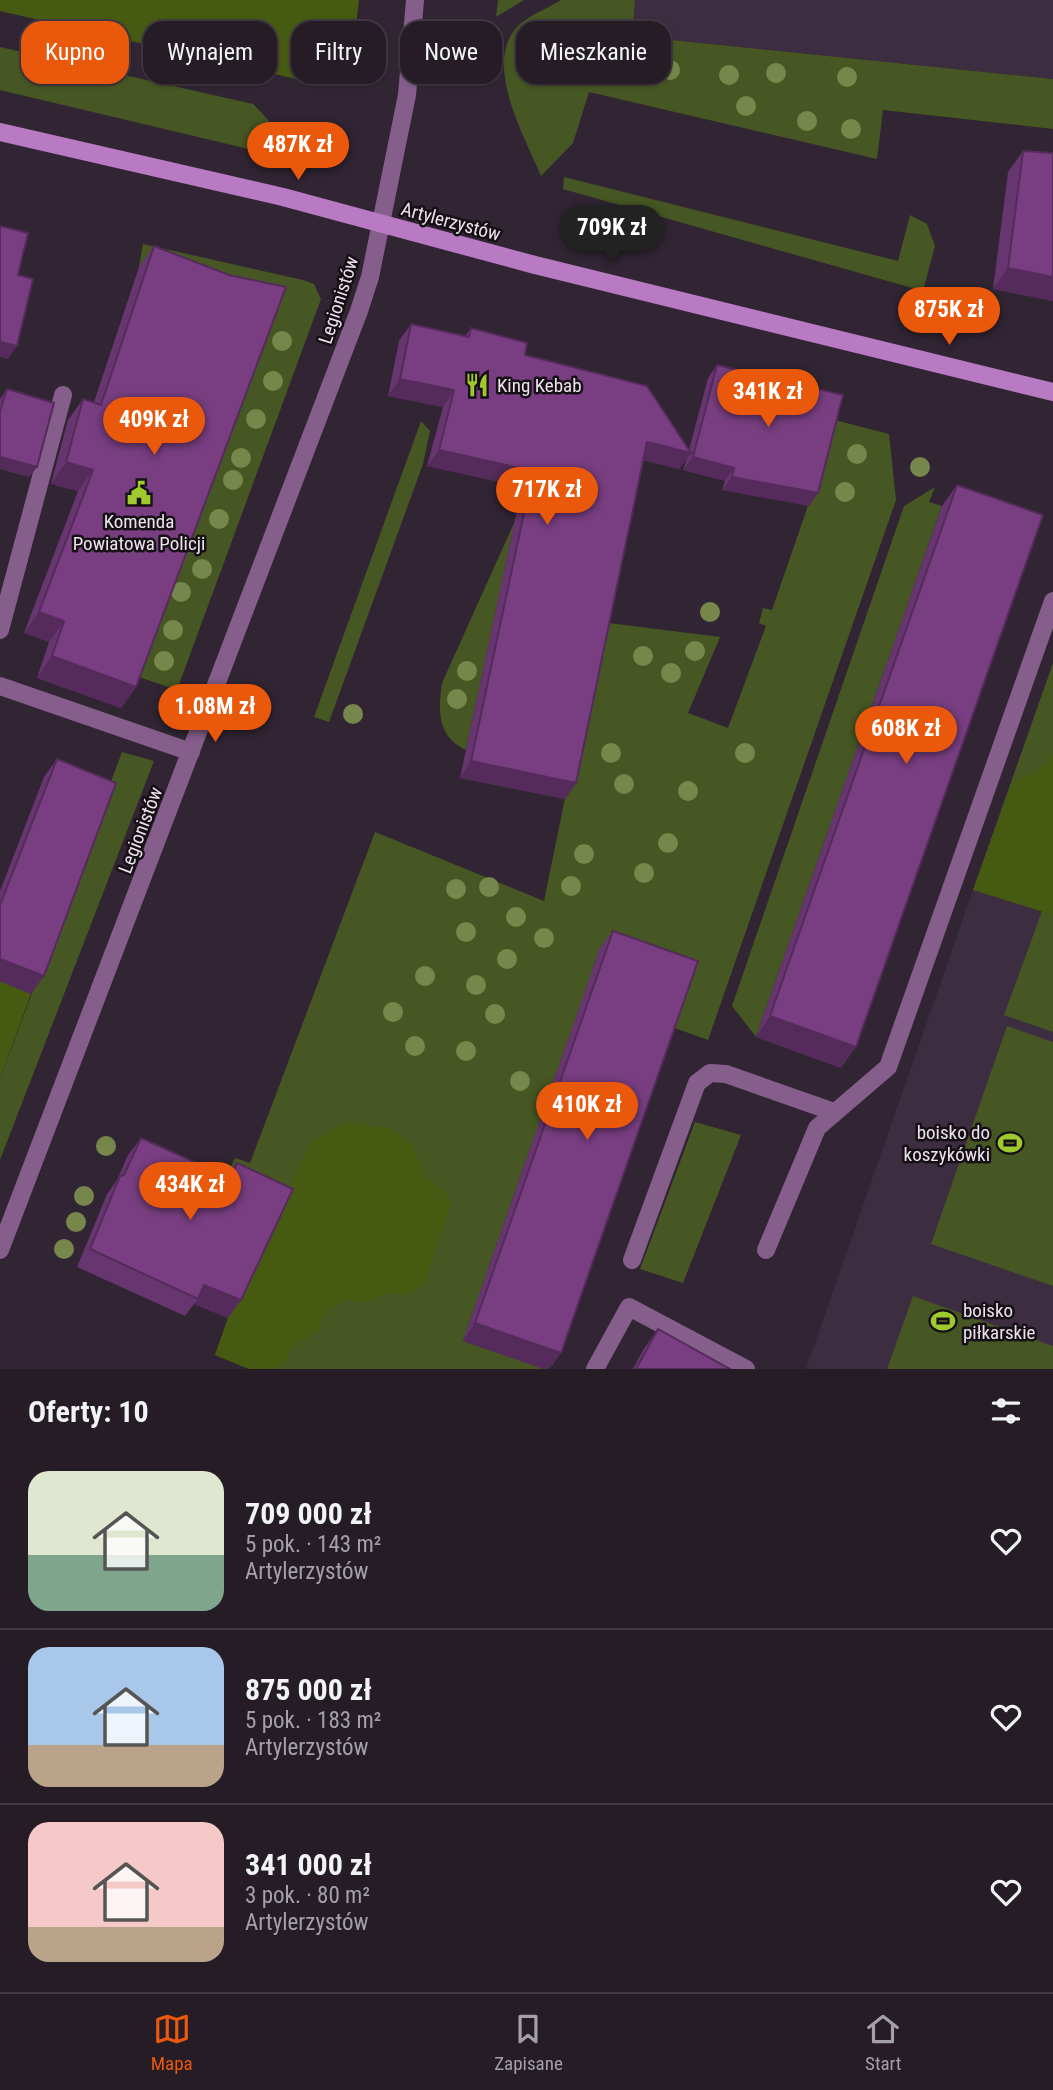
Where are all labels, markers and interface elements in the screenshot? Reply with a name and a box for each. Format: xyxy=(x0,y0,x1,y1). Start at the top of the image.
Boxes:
chip: Kupno xyxy=(21,21,129,84)
chip: Wynajem xyxy=(143,21,277,84)
chip: Filtry xyxy=(291,21,386,84)
chip: Nowe xyxy=(400,21,502,84)
chip: Mieszkanie xyxy=(516,21,671,84)
pin: 487K zł xyxy=(233,122,363,182)
text: 487K zł xyxy=(263,131,333,158)
street label: Artylerzystów xyxy=(399,197,503,246)
pin: 709K zł xyxy=(547,205,677,265)
text: 709K zł xyxy=(577,214,647,241)
street label: Legionistów xyxy=(314,253,363,347)
pin: 875K zł xyxy=(884,288,1014,347)
text: 875K zł xyxy=(914,296,984,323)
pin: 341K zł xyxy=(703,370,833,429)
restaurant icon: King Kebab xyxy=(463,371,491,399)
place label: King Kebab xyxy=(497,374,582,397)
text: 341K zł xyxy=(733,378,803,405)
pin: 409K zł xyxy=(89,398,219,457)
text: 409K zł xyxy=(119,406,189,433)
pin: 717K zł xyxy=(482,468,612,527)
text: 717K zł xyxy=(512,476,582,503)
public building icon: Komenda Powiatowa Policji xyxy=(125,479,153,507)
place label: Komenda Powiatowa Policji xyxy=(73,510,205,555)
pin: 1.08M zł xyxy=(143,684,287,744)
text: 1.08M zł xyxy=(174,693,256,720)
pin: 608K zł xyxy=(841,706,971,766)
text: 608K zł xyxy=(871,715,941,742)
street label: Legionistów xyxy=(113,784,167,877)
pin: 410K zł xyxy=(522,1082,652,1142)
text: 410K zł xyxy=(552,1091,622,1118)
place label: boisko do koszykówki xyxy=(904,1121,990,1166)
sports icon: boisko do koszykówki xyxy=(996,1129,1024,1157)
pin: 434K zł xyxy=(125,1162,255,1222)
text: 434K zł xyxy=(155,1171,225,1198)
place label: boisko piłkarskie xyxy=(963,1299,1036,1344)
sports icon: boisko piłkarskie xyxy=(929,1307,957,1335)
icon: filters xyxy=(987,1392,1025,1430)
text: Oferty: 10 xyxy=(28,1394,149,1429)
text: 709 000 zł xyxy=(245,1496,372,1531)
icon: home xyxy=(84,1499,168,1583)
icon: heart xyxy=(987,1522,1025,1560)
text: 5 pok. · 143 m² xyxy=(245,1531,381,1558)
text: Artylerzystów xyxy=(245,1558,369,1585)
text: 875 000 zł xyxy=(245,1672,372,1707)
icon: home xyxy=(84,1675,168,1759)
icon: heart xyxy=(987,1698,1025,1736)
text: 5 pok. · 183 m² xyxy=(245,1707,381,1734)
text: Artylerzystów xyxy=(245,1734,369,1761)
text: 341 000 zł xyxy=(245,1847,372,1882)
icon: home xyxy=(84,1850,168,1934)
icon: heart xyxy=(987,1873,1025,1911)
text: 3 pok. · 80 m² xyxy=(245,1882,370,1909)
text: Artylerzystów xyxy=(245,1909,369,1936)
tab: Mapa xyxy=(151,2010,193,2075)
tab: Zapisane xyxy=(494,2010,563,2075)
tab: Start xyxy=(864,2010,902,2075)

